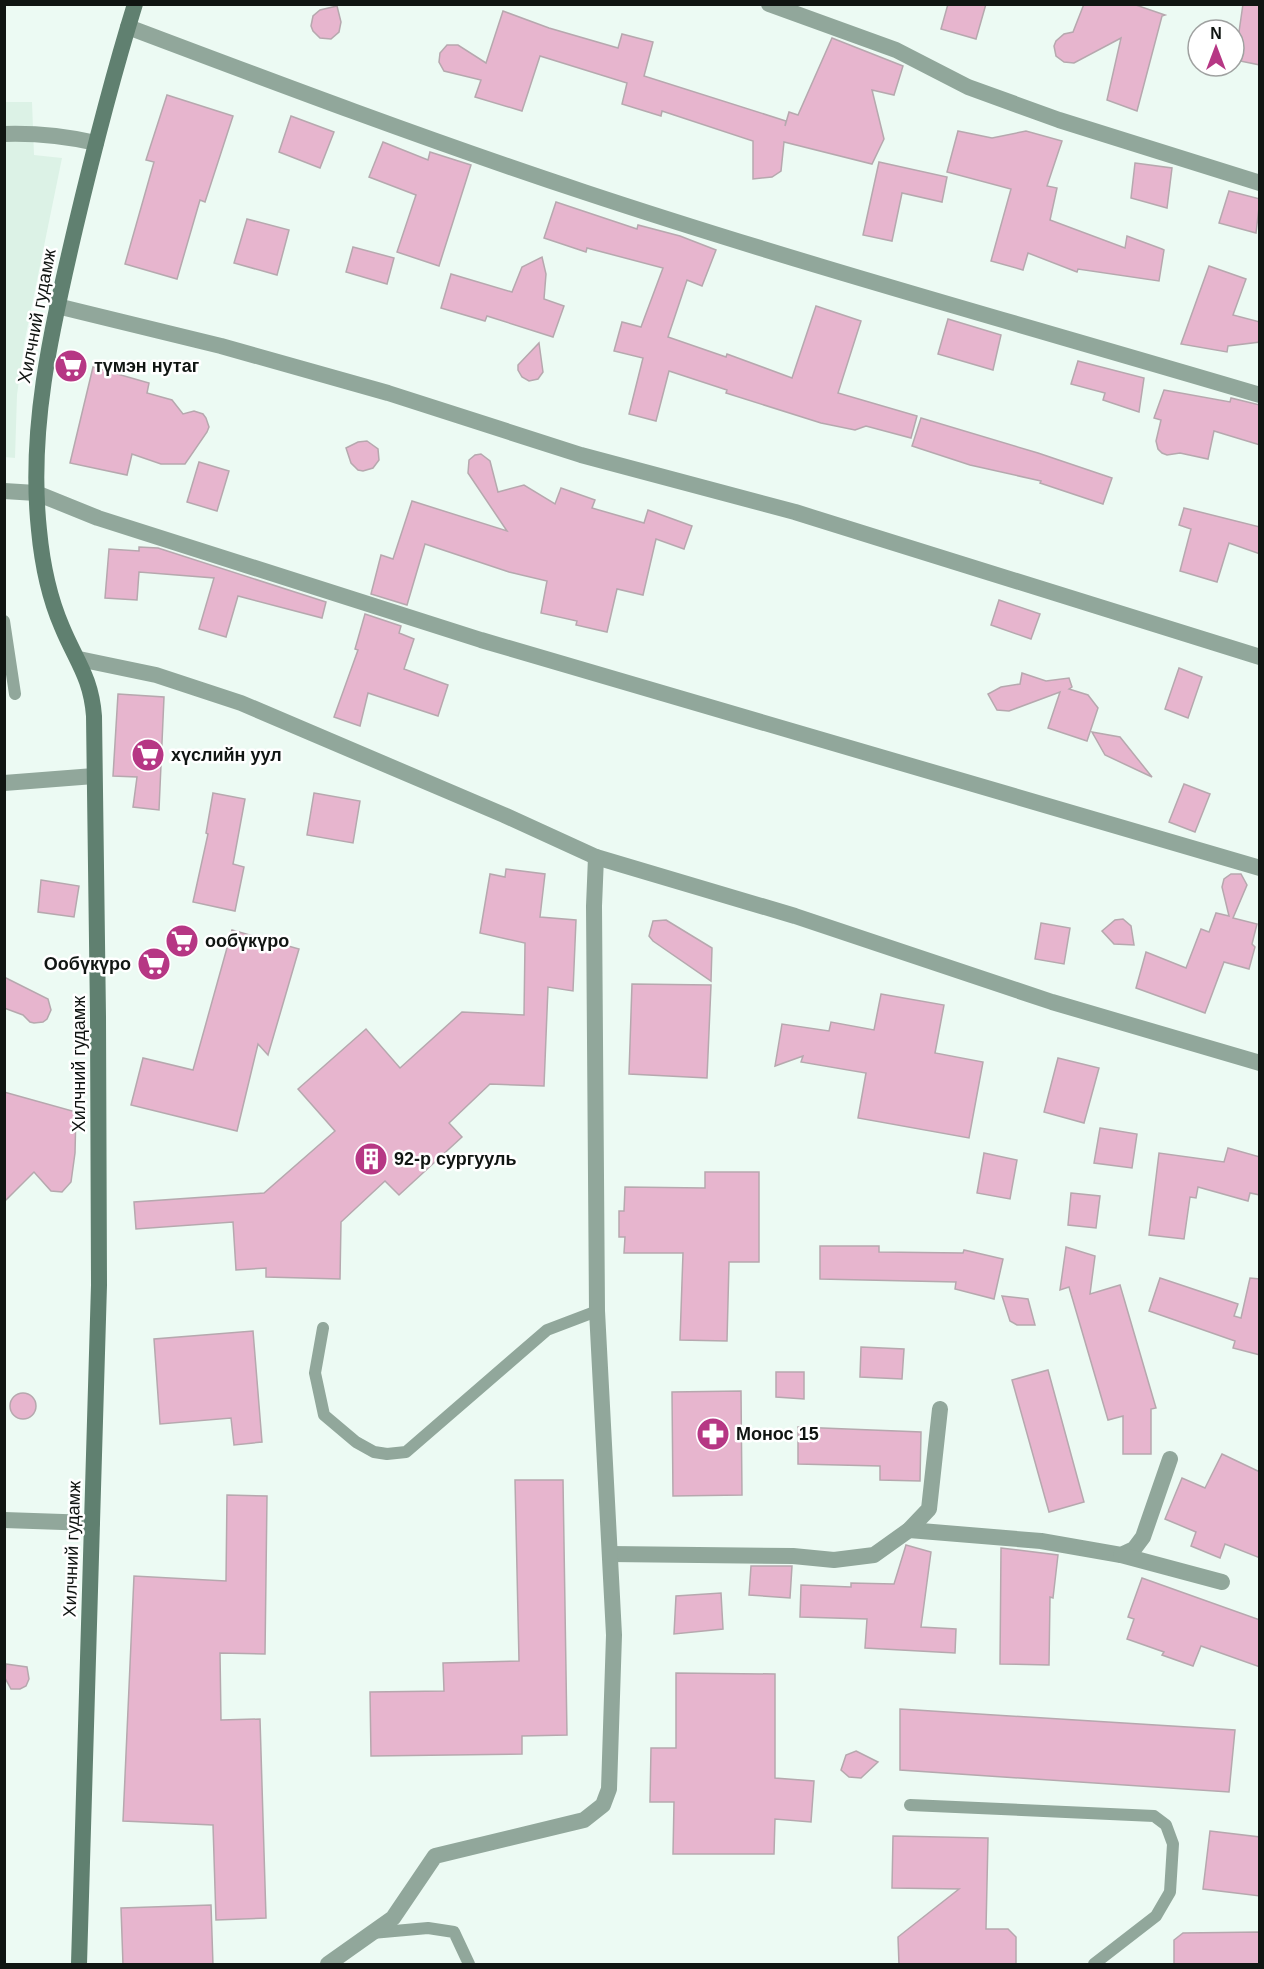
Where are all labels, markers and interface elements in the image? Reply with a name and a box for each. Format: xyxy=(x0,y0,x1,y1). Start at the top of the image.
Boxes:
north arrow xyxy=(1186,18,1246,78)
text: N xyxy=(1210,25,1222,42)
street label: Хилчний гудамж xyxy=(14,247,60,385)
supermarket icon: түмэн нутаг xyxy=(53,348,89,384)
place label: түмэн нутаг xyxy=(94,356,200,376)
supermarket icon: хүслийн уул xyxy=(130,737,166,773)
place label: хүслийн уул xyxy=(171,745,282,765)
supermarket icon: ообүкүро xyxy=(164,923,200,959)
place label: ообүкүро xyxy=(205,931,289,951)
supermarket icon: Ообүкүро xyxy=(136,946,172,982)
place label: Ообүкүро xyxy=(44,954,131,974)
street label: Хилчний гудамж xyxy=(69,996,89,1132)
building icon: 92-р сургууль xyxy=(353,1141,389,1177)
place label: 92-р сургууль xyxy=(394,1149,517,1169)
pharmacy icon: Монос 15 xyxy=(695,1416,731,1452)
place label: Монос 15 xyxy=(736,1424,819,1444)
street label: Хилчний гудамж xyxy=(60,1480,84,1618)

